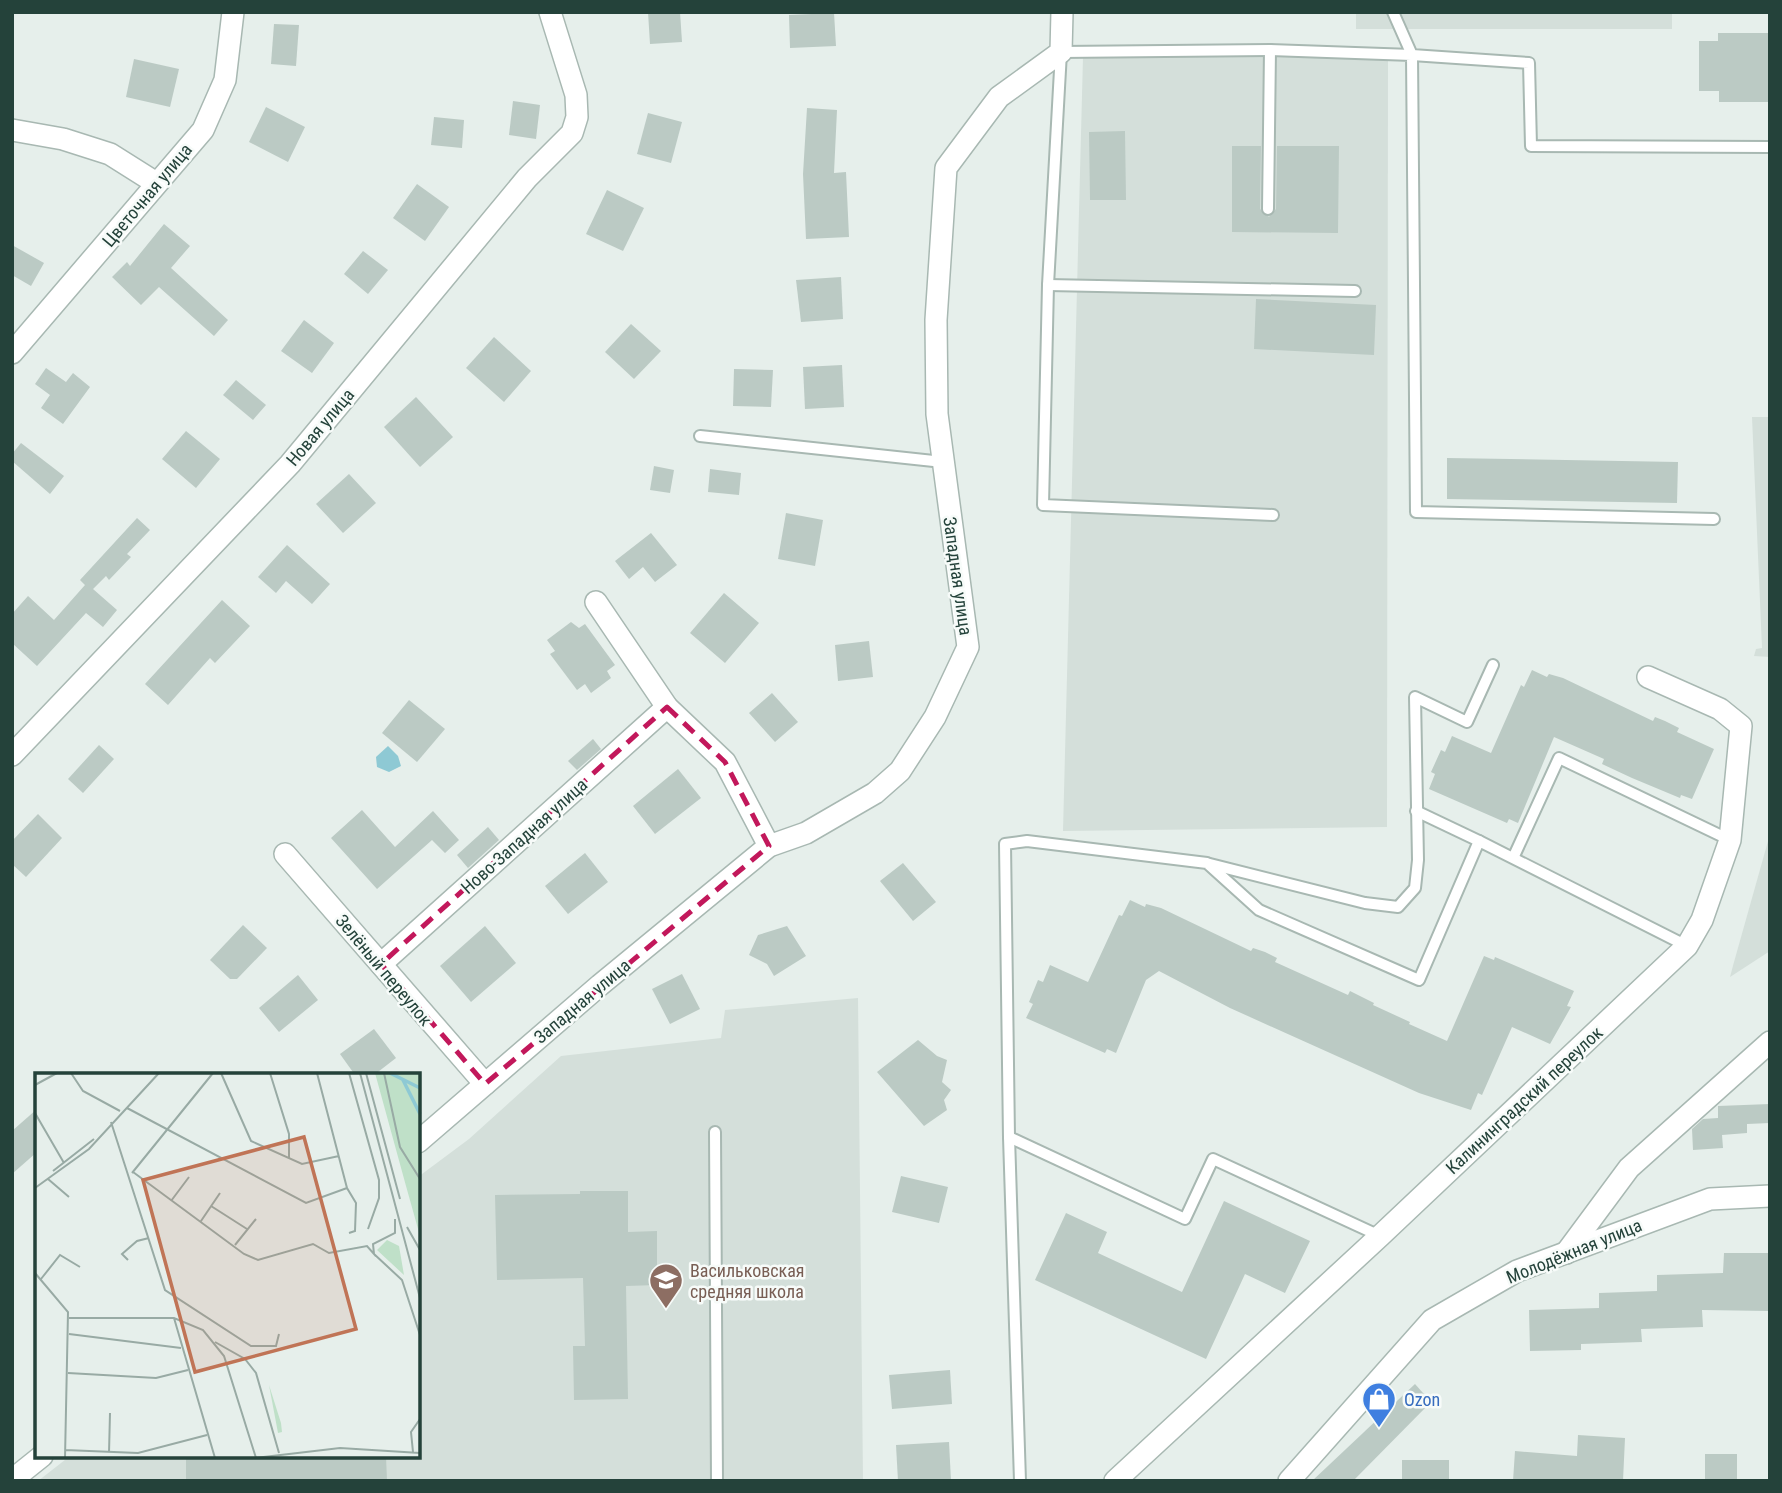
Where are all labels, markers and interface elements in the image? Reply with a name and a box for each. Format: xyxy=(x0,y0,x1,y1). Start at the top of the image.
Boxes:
street label: Цветочная улица xyxy=(98,139,196,251)
street label: Новая улица xyxy=(282,384,358,470)
street label: Западная улица xyxy=(939,515,977,637)
street label: Ново-Западная улица xyxy=(457,774,591,898)
street label: Зелёный переулок xyxy=(331,910,437,1030)
street label: Западная улица xyxy=(529,955,635,1047)
street label: Калининградский переулок xyxy=(1441,1022,1607,1178)
inset map xyxy=(35,1073,420,1458)
street label: Молодёжная улица xyxy=(1503,1214,1645,1288)
place label: Васильковская средняя школа xyxy=(690,1260,805,1302)
school or university icon: Васильковская средняя школа xyxy=(647,1261,685,1310)
shop icon: Ozon xyxy=(1360,1380,1398,1429)
place label: Ozon xyxy=(1404,1389,1440,1410)

